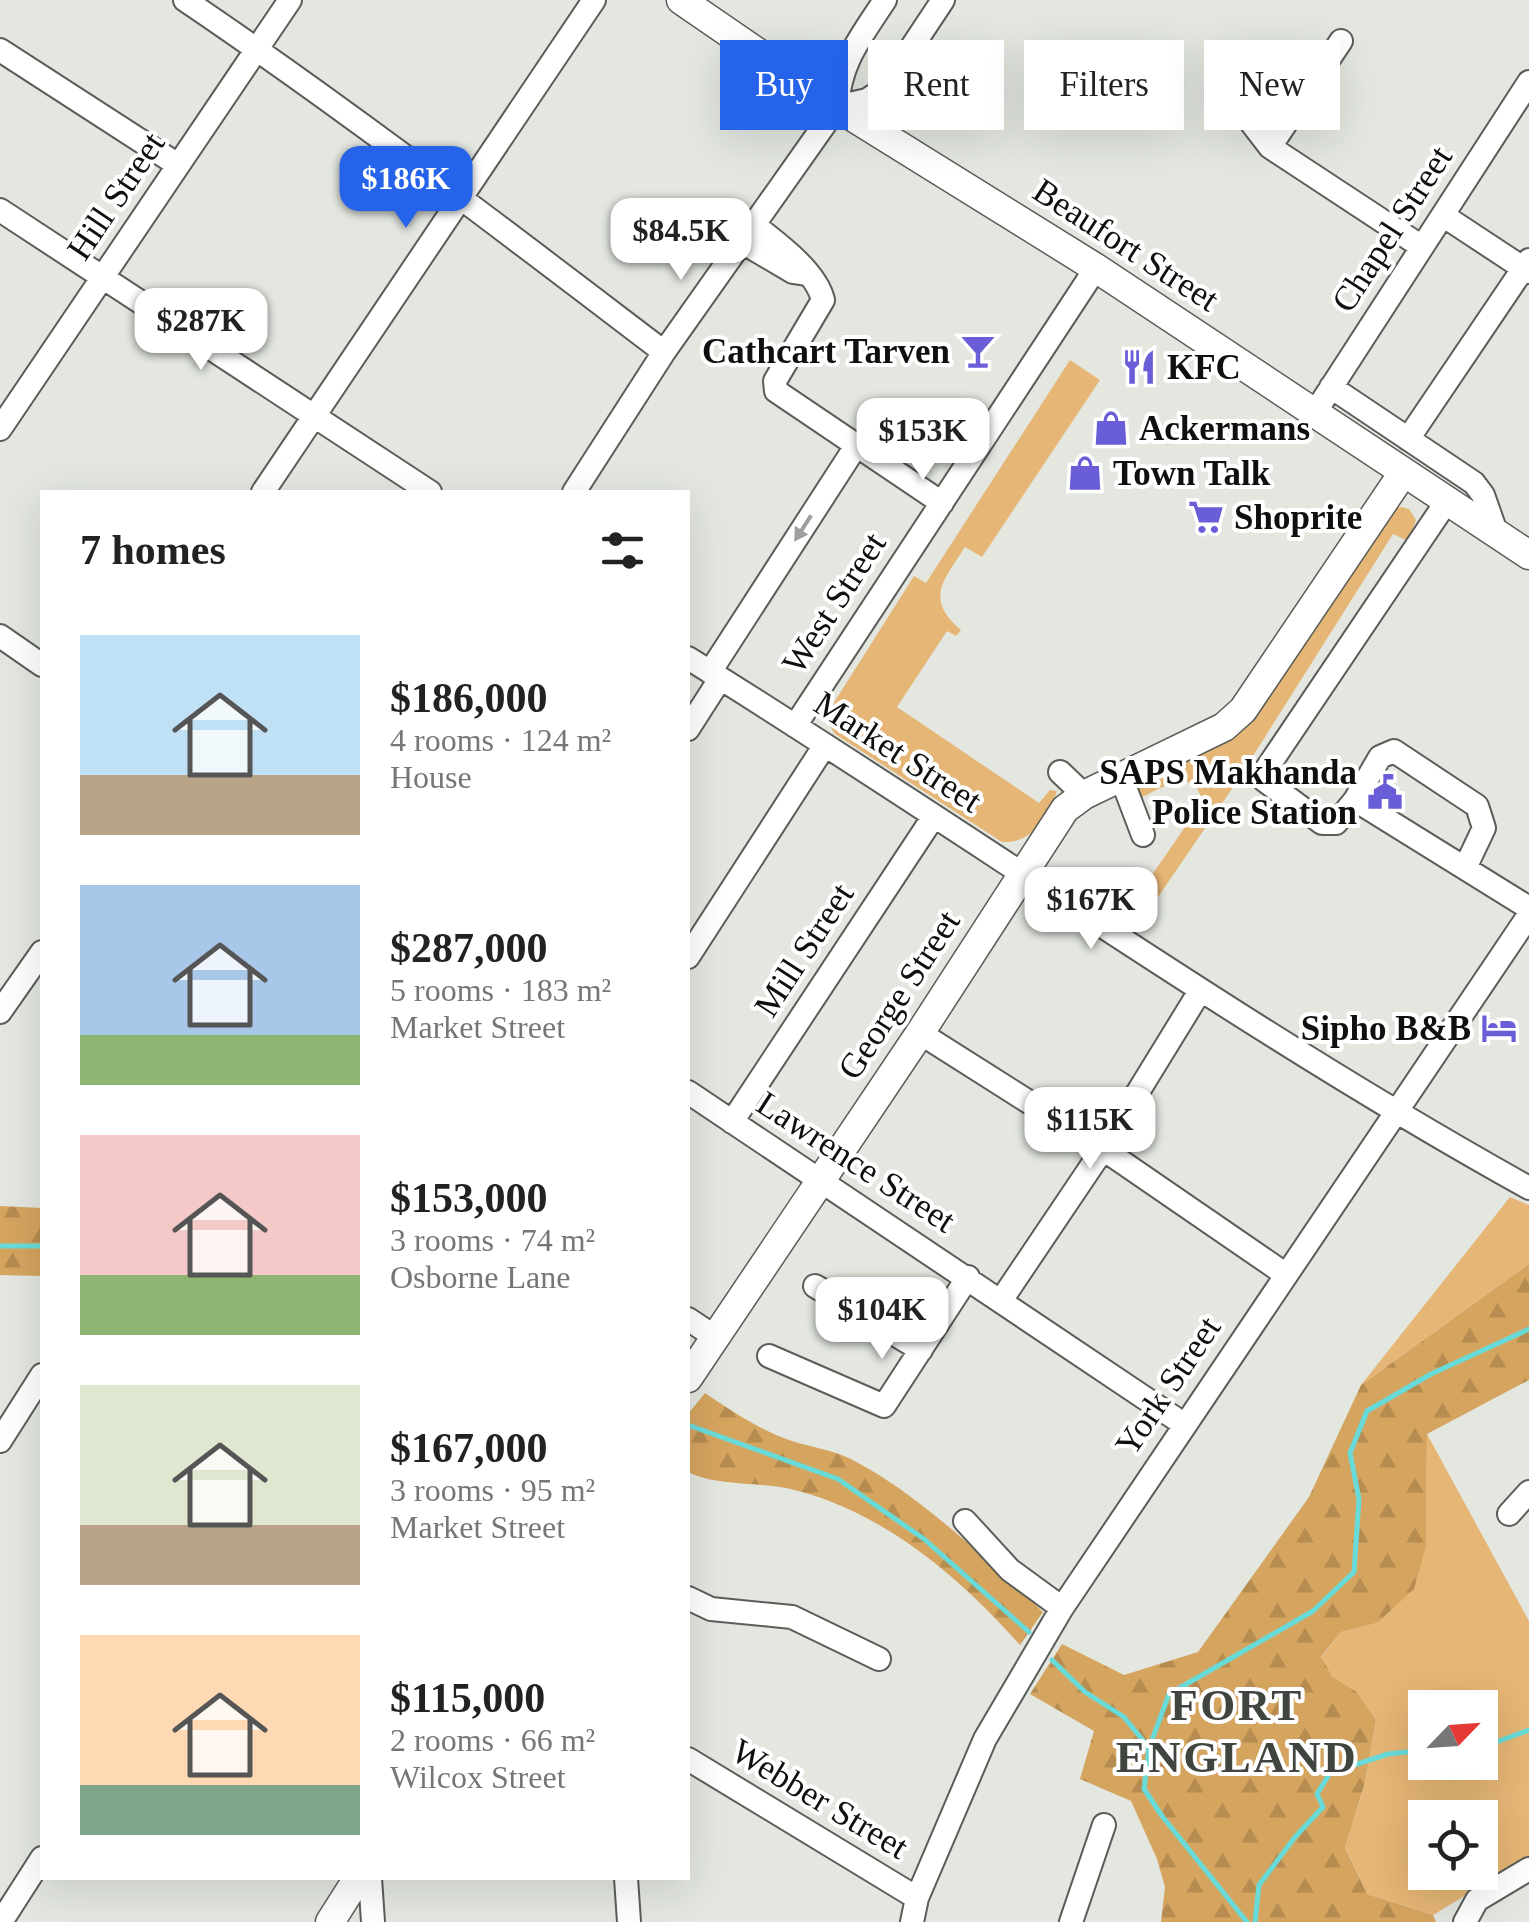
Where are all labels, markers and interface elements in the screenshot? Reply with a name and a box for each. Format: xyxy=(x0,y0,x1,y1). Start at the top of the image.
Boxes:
chip: Buy xyxy=(720,40,848,130)
chip: Rent xyxy=(868,40,1004,130)
chip: Filters xyxy=(1024,40,1184,130)
chip: New xyxy=(1204,40,1340,130)
street label: Hill Street xyxy=(59,125,173,267)
street label: Chapel Street xyxy=(1324,139,1460,319)
pin: $186K xyxy=(336,146,476,231)
text: $186K xyxy=(362,160,450,196)
street label: Beaufort Street xyxy=(1026,171,1226,319)
pin: $84.5K xyxy=(600,198,762,283)
text: $84.5K xyxy=(633,212,729,248)
pin: $287K xyxy=(131,288,271,373)
text: $287K xyxy=(157,302,245,338)
place label: Cathcart Tarven xyxy=(702,332,950,371)
bar icon: Cathcart Tarven xyxy=(959,332,997,370)
restaurant icon: KFC xyxy=(1120,348,1158,386)
place label: KFC xyxy=(1167,348,1241,387)
pin: $153K xyxy=(853,398,993,483)
shop icon: Ackermans xyxy=(1092,409,1130,447)
place label: Ackermans xyxy=(1139,409,1310,448)
text: $153K xyxy=(879,412,967,448)
shop icon: Town Talk xyxy=(1066,454,1104,492)
place label: Town Talk xyxy=(1113,454,1271,493)
supermarket icon: Shoprite xyxy=(1187,498,1225,536)
place label: Shoprite xyxy=(1234,498,1362,537)
one-way arrow xyxy=(795,514,813,542)
icon: filters xyxy=(595,523,650,578)
street label: West Street xyxy=(774,525,894,681)
text: 7 homes xyxy=(80,527,226,573)
icon: home xyxy=(160,675,280,795)
text: $186,000 xyxy=(390,675,548,721)
street label: Market Street xyxy=(807,684,989,821)
text: 4 rooms · 124 m² xyxy=(390,722,611,758)
place label: SAPS Makhanda Police Station xyxy=(1099,753,1357,832)
text: House xyxy=(390,759,472,795)
public building icon: SAPS Makhanda Police Station xyxy=(1366,773,1404,811)
pin: $167K xyxy=(1021,867,1161,952)
street label: Mill Street xyxy=(747,876,862,1024)
text: $167K xyxy=(1047,881,1135,917)
street label: George Street xyxy=(830,903,968,1086)
icon: home xyxy=(160,925,280,1045)
text: $287,000 xyxy=(390,925,548,971)
text: 5 rooms · 183 m² xyxy=(390,972,611,1008)
text: Market Street xyxy=(390,1009,565,1045)
place label: Sipho B&B xyxy=(1301,1009,1471,1048)
hotel icon: Sipho B&B xyxy=(1480,1009,1518,1047)
street label: Lawrence Street xyxy=(750,1083,963,1241)
pin: $115K xyxy=(1020,1087,1160,1172)
text: $115K xyxy=(1046,1101,1134,1137)
icon: home xyxy=(160,1175,280,1295)
text: $153,000 xyxy=(390,1175,548,1221)
text: 3 rooms · 74 m² xyxy=(390,1222,595,1258)
text: Osborne Lane xyxy=(390,1259,570,1295)
pin: $104K xyxy=(812,1277,952,1362)
text: $104K xyxy=(838,1291,926,1327)
street label: York Street xyxy=(1107,1309,1229,1463)
icon: home xyxy=(160,1425,280,1545)
text: $167,000 xyxy=(390,1425,548,1471)
text: 3 rooms · 95 m² xyxy=(390,1472,595,1508)
text: Market Street xyxy=(390,1509,565,1545)
icon: home xyxy=(160,1675,280,1795)
text: $115,000 xyxy=(390,1675,545,1721)
district label: FORT ENGLAND xyxy=(1116,1680,1358,1782)
north arrow xyxy=(1408,1690,1498,1780)
map controls xyxy=(1408,1690,1498,1890)
text: 2 rooms · 66 m² xyxy=(390,1722,595,1758)
street label: Webber Street xyxy=(725,1731,915,1867)
text: Wilcox Street xyxy=(390,1759,566,1795)
button: locate xyxy=(1408,1800,1498,1890)

